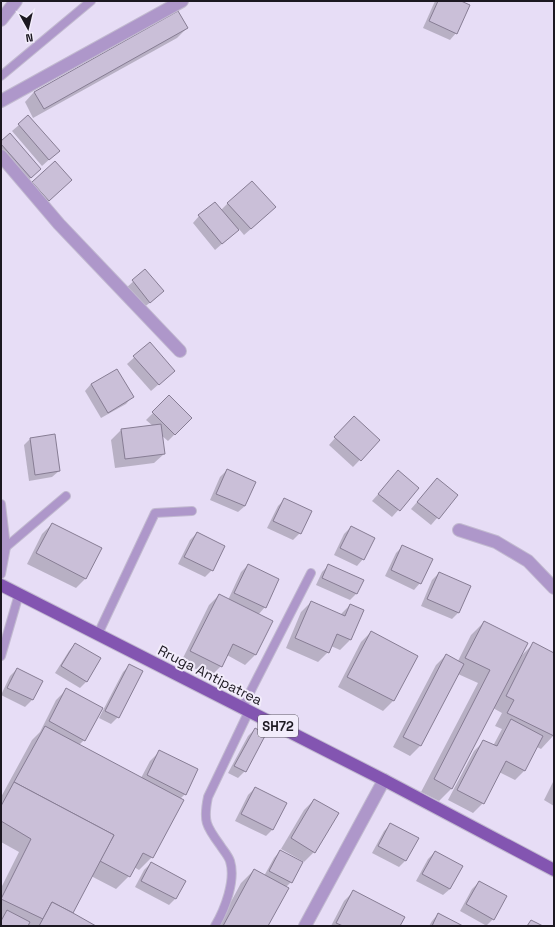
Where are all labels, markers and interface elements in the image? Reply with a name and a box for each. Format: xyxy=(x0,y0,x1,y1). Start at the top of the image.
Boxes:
north arrow xyxy=(8,8,48,48)
text: N xyxy=(25,30,34,45)
street label: Rruga Antipatrea xyxy=(155,641,265,709)
road number: SH72 xyxy=(258,715,298,737)

